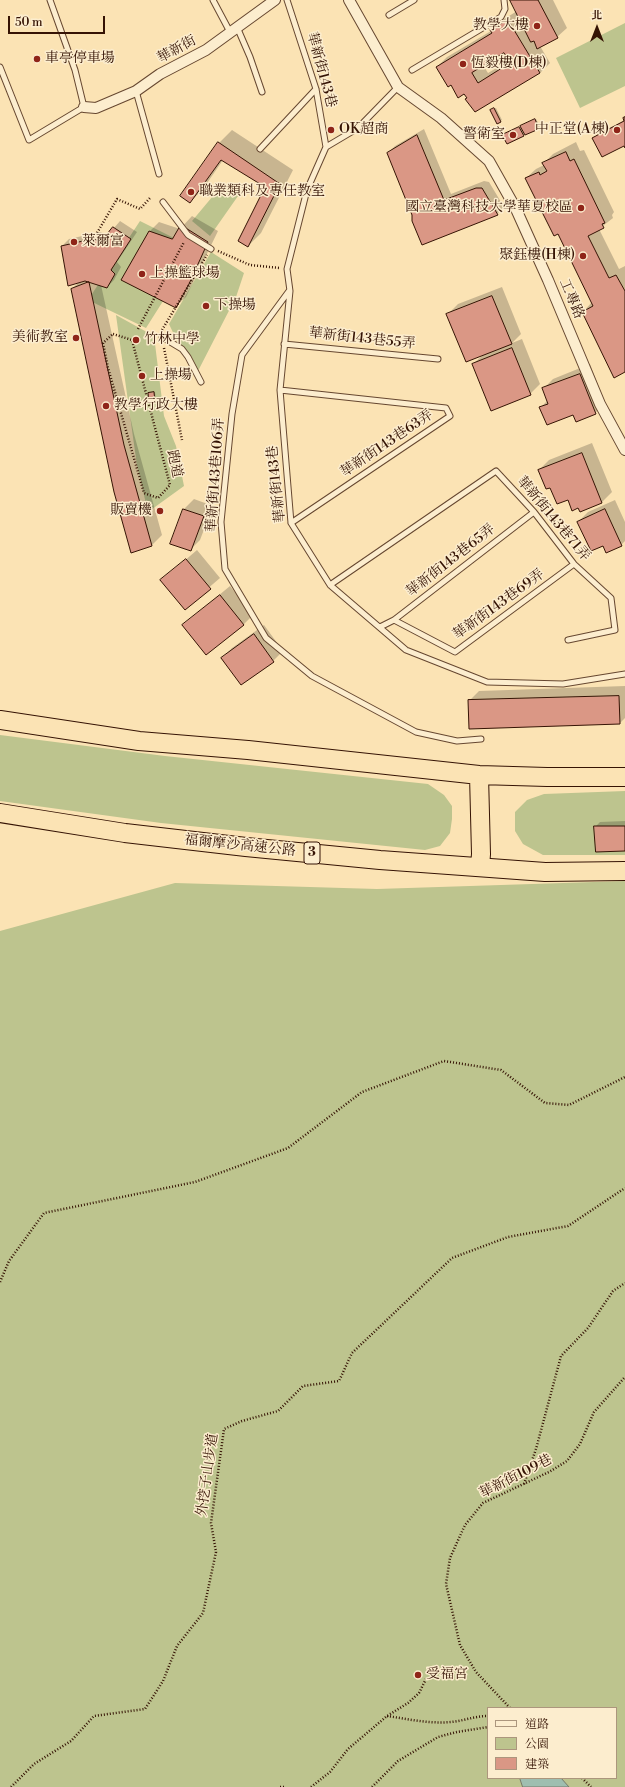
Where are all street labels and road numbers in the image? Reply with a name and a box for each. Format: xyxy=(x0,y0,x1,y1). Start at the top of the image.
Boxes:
street label: 華新街143巷 xyxy=(303,30,339,110)
street label: 華新街 xyxy=(155,32,199,68)
street label: 工專路 xyxy=(555,276,587,322)
street label: 華新街143巷55弄 xyxy=(308,325,416,353)
street label: 華新街143巷63弄 xyxy=(338,407,436,481)
street label: 華新街143巷106弄 xyxy=(204,417,228,533)
street label: 華新街143巷 xyxy=(265,445,289,523)
street label: 跑道 xyxy=(163,449,185,479)
street label: 華新街143巷71弄 xyxy=(513,473,593,565)
street label: 華新街143巷65弄 xyxy=(403,521,499,601)
street label: 華新街143巷69弄 xyxy=(450,566,548,644)
street label: 福爾摩沙高速公路 xyxy=(183,832,297,860)
road number: 3 xyxy=(304,842,320,864)
street label: 外挖子山步道 xyxy=(194,1432,222,1518)
street label: 華新街109巷 xyxy=(477,1452,555,1502)

